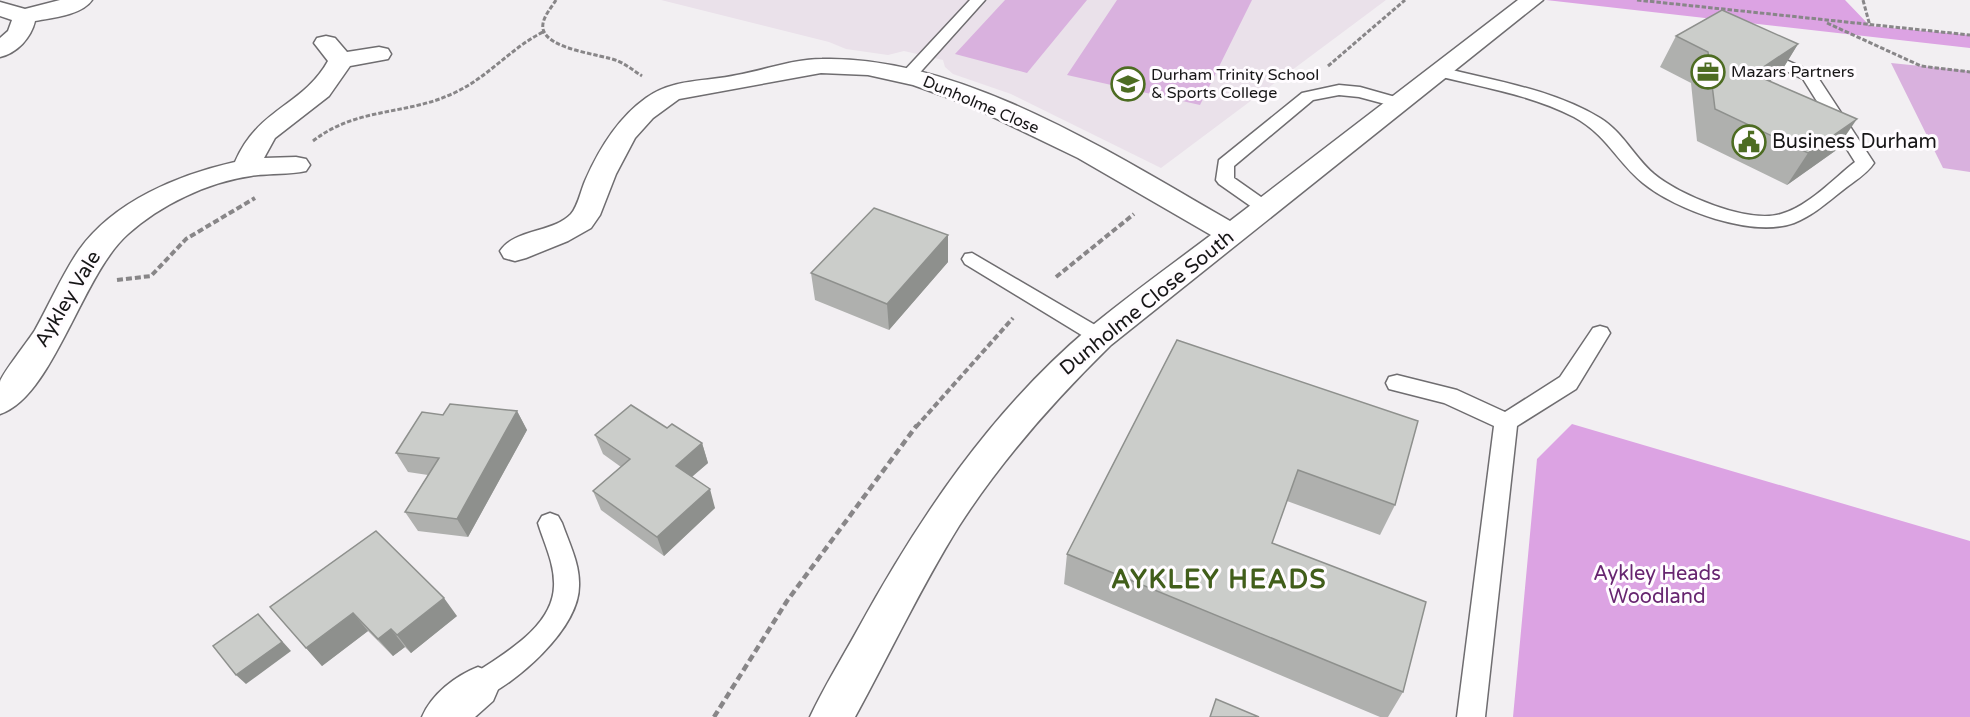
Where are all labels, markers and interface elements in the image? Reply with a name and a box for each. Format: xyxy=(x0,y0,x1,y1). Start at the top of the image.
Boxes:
office icon: Mazars Partners xyxy=(1690,54,1726,90)
place label: Mazars Partners xyxy=(1731,62,1855,82)
place label: Durham Trinity School & Sports College xyxy=(1151,65,1319,103)
school or university icon: Durham Trinity School & Sports College xyxy=(1110,66,1146,102)
street label: Dunholme Close xyxy=(920,72,1042,138)
public building icon: Business Durham xyxy=(1731,124,1767,160)
place label: Business Durham xyxy=(1772,130,1937,154)
street label: Dunholme Close South xyxy=(1055,225,1239,381)
street label: Aykley Vale xyxy=(30,246,106,352)
park label: Aykley Heads Woodland xyxy=(1593,562,1721,609)
district label: AYKLEY HEADS xyxy=(1111,564,1327,595)

